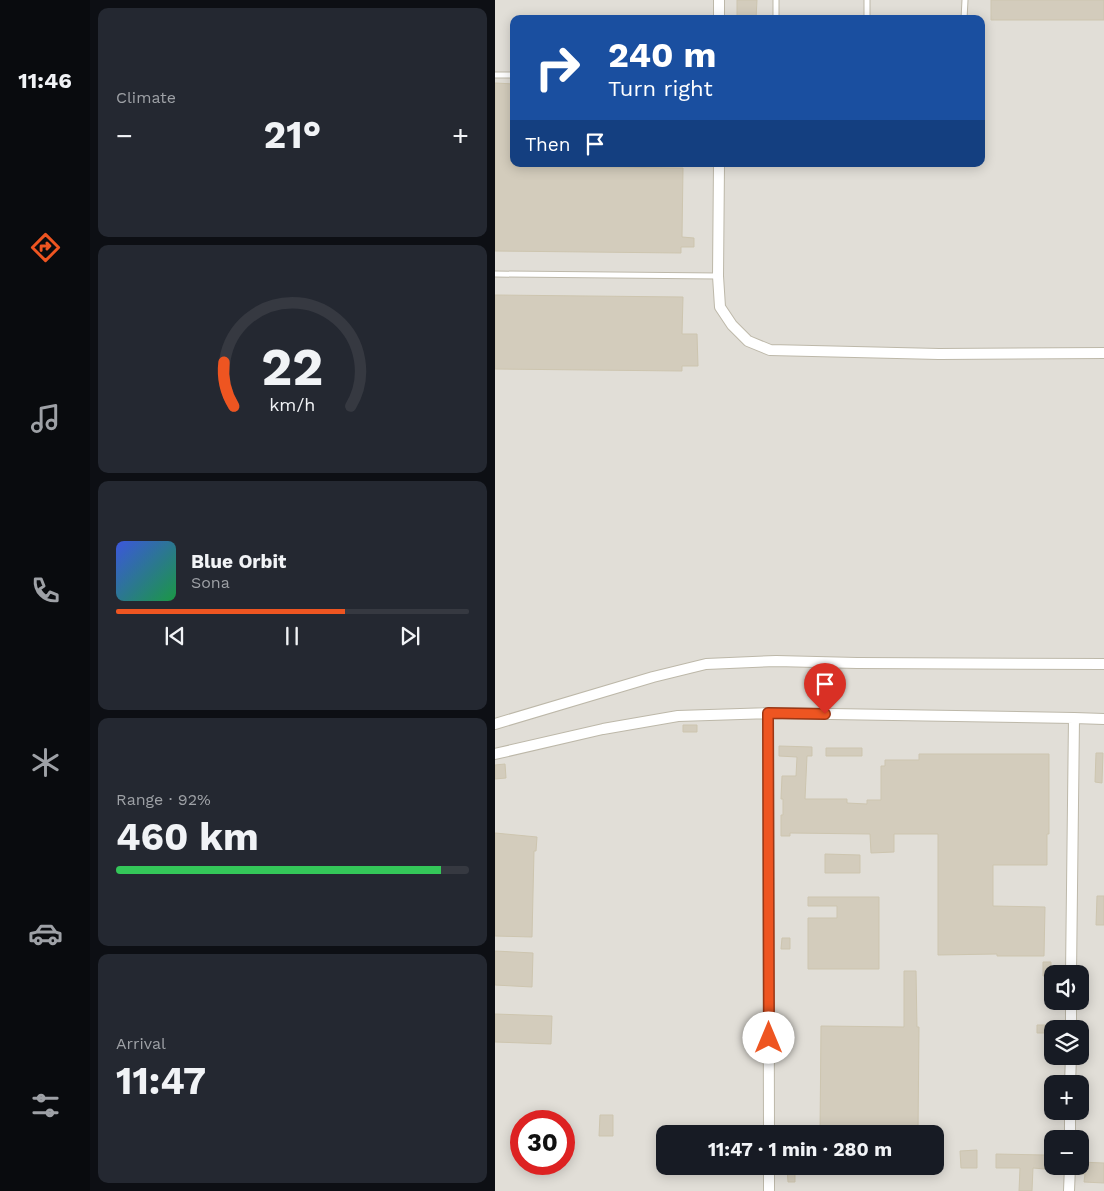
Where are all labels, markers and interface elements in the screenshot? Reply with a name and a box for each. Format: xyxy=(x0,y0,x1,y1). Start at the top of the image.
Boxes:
text: 240 m xyxy=(608,34,717,76)
icon: right xyxy=(525,35,590,100)
text: 11:46 xyxy=(18,68,72,93)
text: Turn right xyxy=(608,76,713,101)
text: Climate xyxy=(116,88,176,107)
text: 21° xyxy=(264,113,321,157)
text: − xyxy=(116,119,133,152)
text: + xyxy=(452,119,469,152)
icon: arrive xyxy=(581,130,609,158)
text: Then xyxy=(525,133,571,156)
icon: directions xyxy=(28,230,63,265)
text: 22 xyxy=(262,337,323,398)
text: km/h xyxy=(269,394,316,415)
icon: music xyxy=(28,401,63,436)
text: Blue Orbit xyxy=(191,550,286,573)
icon: phone xyxy=(28,573,63,608)
text: Sona xyxy=(191,573,230,592)
icon: previous xyxy=(161,622,189,650)
icon: pause xyxy=(278,622,306,650)
icon: next xyxy=(396,622,424,650)
pin xyxy=(804,663,846,714)
icon: arrive xyxy=(811,670,839,698)
icon: climate xyxy=(28,745,63,780)
text: Range · 92% xyxy=(116,790,211,809)
text: 460 km xyxy=(116,815,259,859)
icon: car xyxy=(28,916,63,951)
map controls xyxy=(1044,965,1089,1175)
button: sound xyxy=(1044,965,1089,1010)
position arrow xyxy=(742,1011,794,1063)
button: layers xyxy=(1044,1020,1089,1065)
text: Arrival xyxy=(116,1034,166,1053)
text: 11:47 xyxy=(116,1059,206,1103)
button: + xyxy=(1044,1075,1089,1120)
icon: filters xyxy=(28,1088,63,1123)
speed limit sign: 30 xyxy=(510,1110,575,1175)
button: − xyxy=(1044,1130,1089,1175)
text: 11:47 · 1 min · 280 m xyxy=(708,1138,892,1161)

